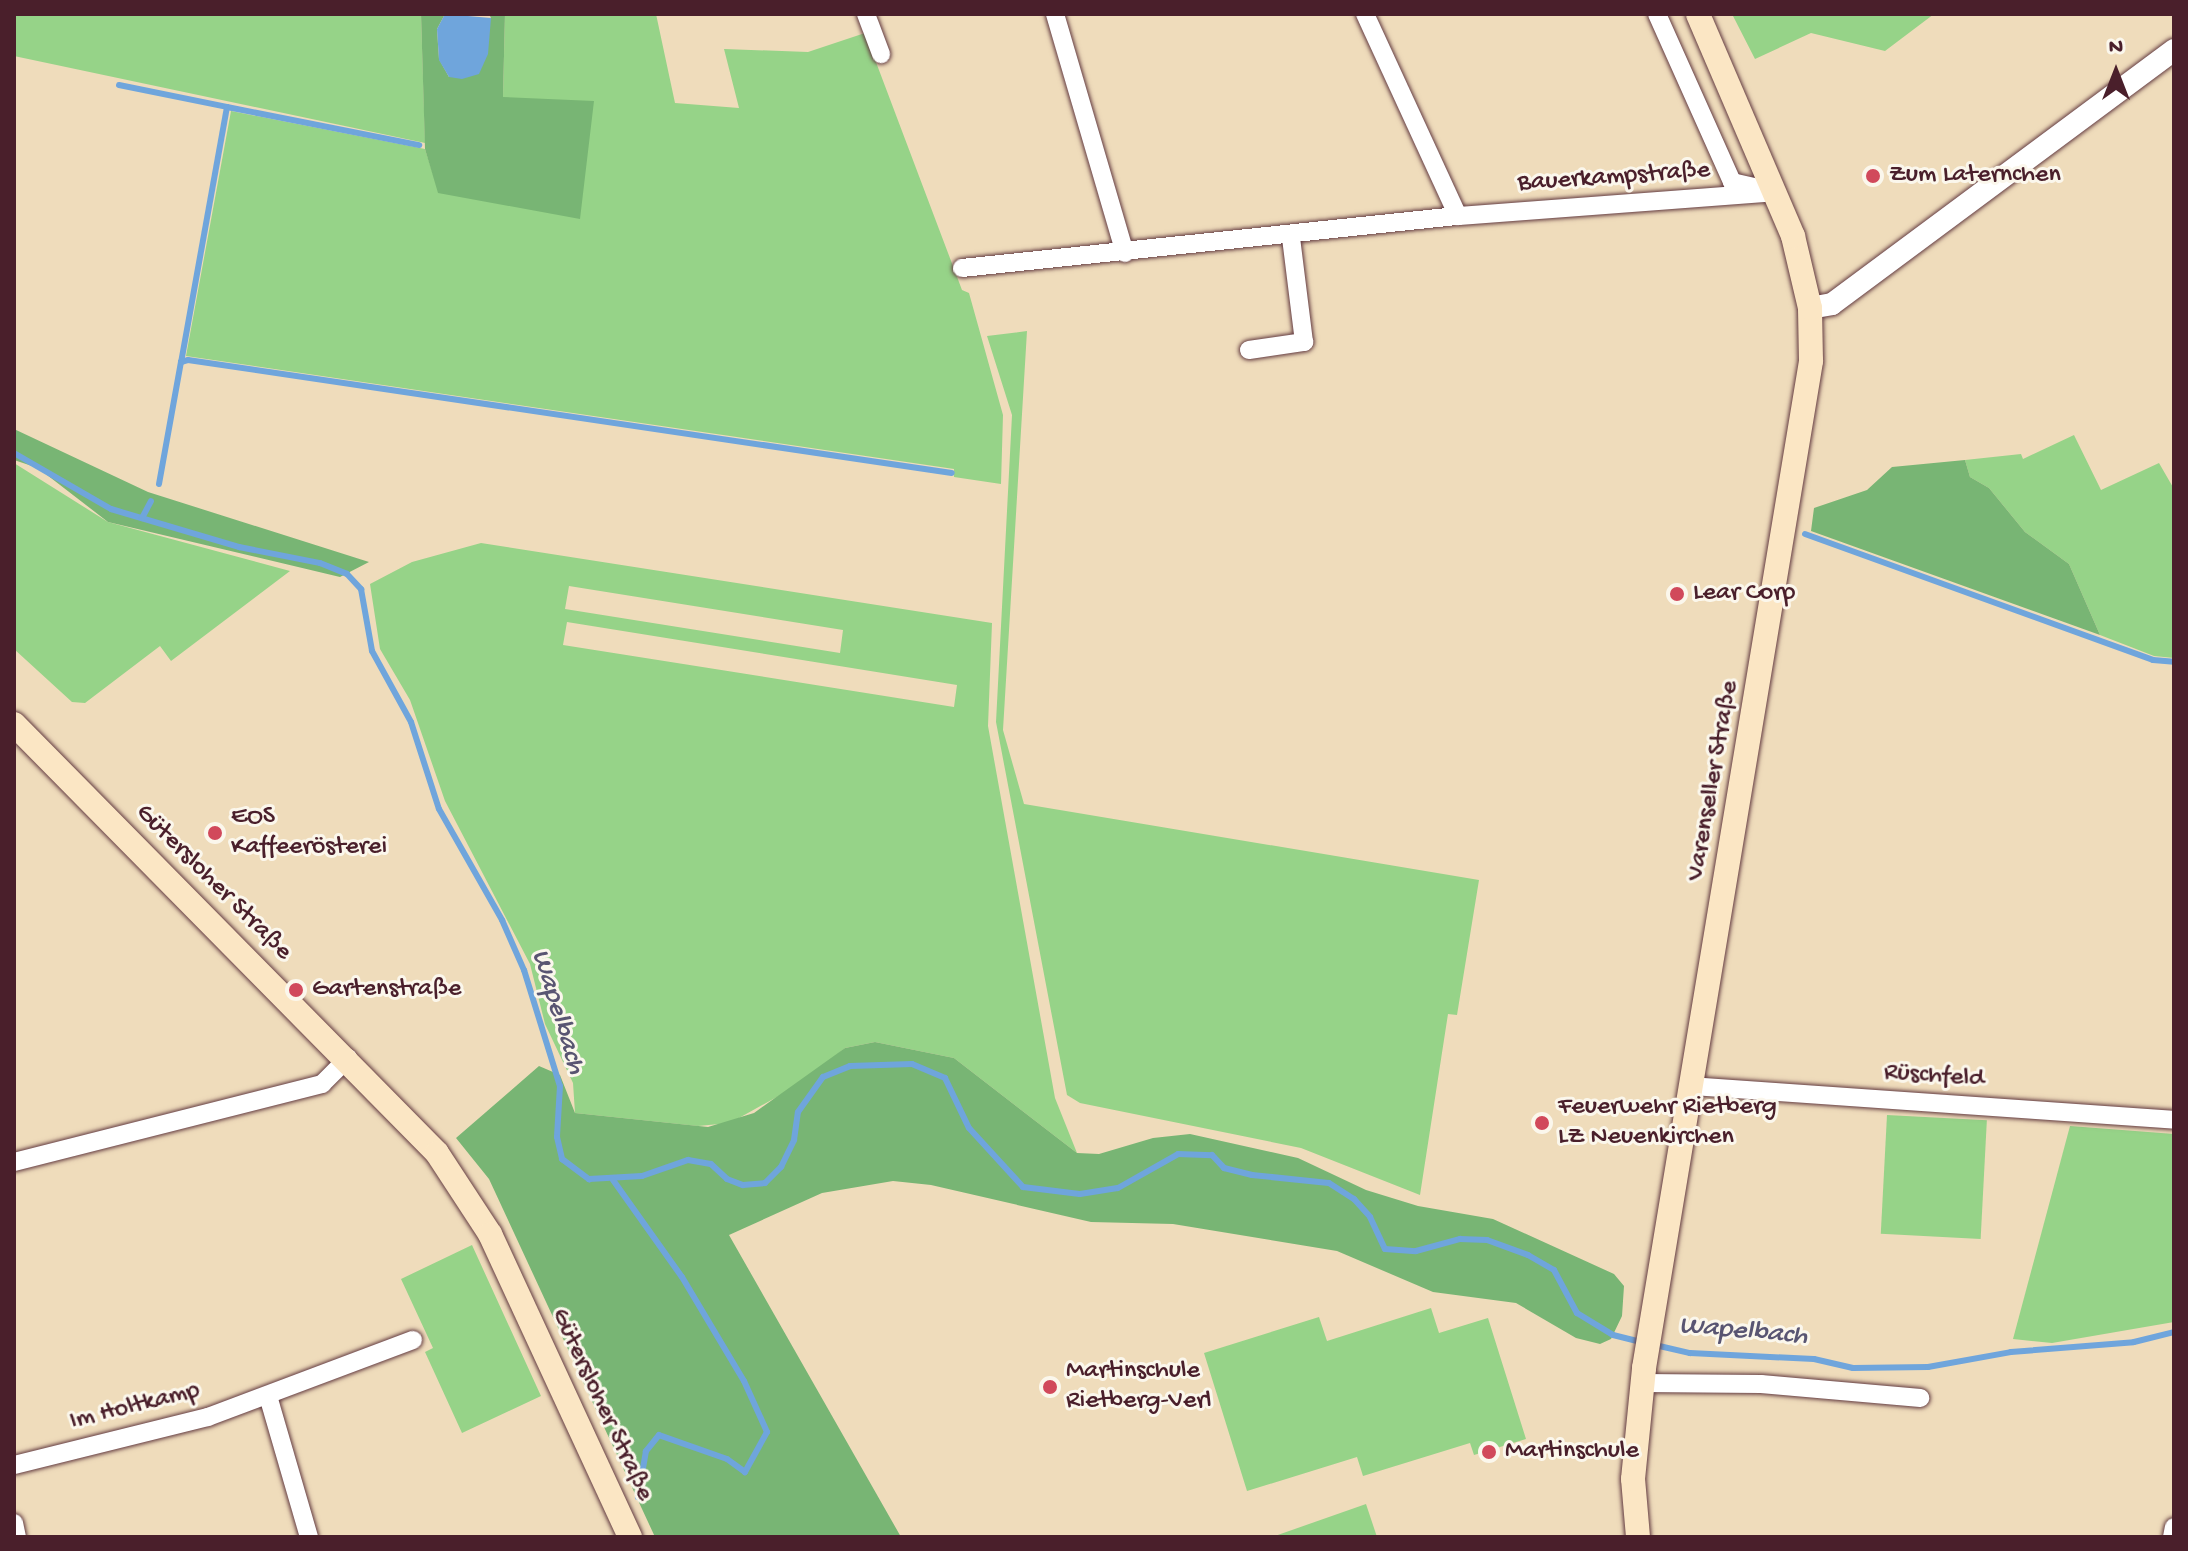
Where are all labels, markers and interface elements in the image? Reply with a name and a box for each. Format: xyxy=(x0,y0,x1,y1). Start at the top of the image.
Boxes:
north arrow xyxy=(2076,32,2156,112)
text: N xyxy=(2109,35,2123,61)
street label: Bauerkampstraße xyxy=(1517,156,1711,200)
place label: Zum Laternchen xyxy=(1889,160,2061,192)
marker: Zum Laternchen xyxy=(1864,167,1882,185)
place label: Lear Corp xyxy=(1693,578,1795,610)
marker: Lear Corp xyxy=(1668,585,1686,603)
street label: Varenseller Straße xyxy=(1681,679,1747,883)
street label: Gütersloher Straße xyxy=(128,798,298,968)
place label: EOS Kaffeerösterei xyxy=(231,802,387,864)
marker: EOS Kaffeerösterei xyxy=(206,824,224,842)
water label: Wapelbach xyxy=(522,946,592,1078)
place label: Gartenstraße xyxy=(312,974,461,1006)
marker: Gartenstraße xyxy=(287,981,305,999)
street label: Rüschfeld xyxy=(1883,1058,1985,1096)
place label: Feuerwehr Rietberg LZ Neuenkirchen xyxy=(1558,1092,1777,1154)
marker: Feuerwehr Rietberg LZ Neuenkirchen xyxy=(1533,1114,1551,1132)
street label: Gütersloher Straße xyxy=(543,1304,659,1506)
water label: Wapelbach xyxy=(1677,1310,1809,1354)
place label: Martinschule Rietberg-Verl xyxy=(1066,1356,1211,1418)
street label: Im Holtkamp xyxy=(67,1376,203,1438)
marker: Martinschule Rietberg-Verl xyxy=(1041,1378,1059,1396)
place label: Martinschule xyxy=(1505,1436,1639,1468)
marker: Martinschule xyxy=(1480,1443,1498,1461)

